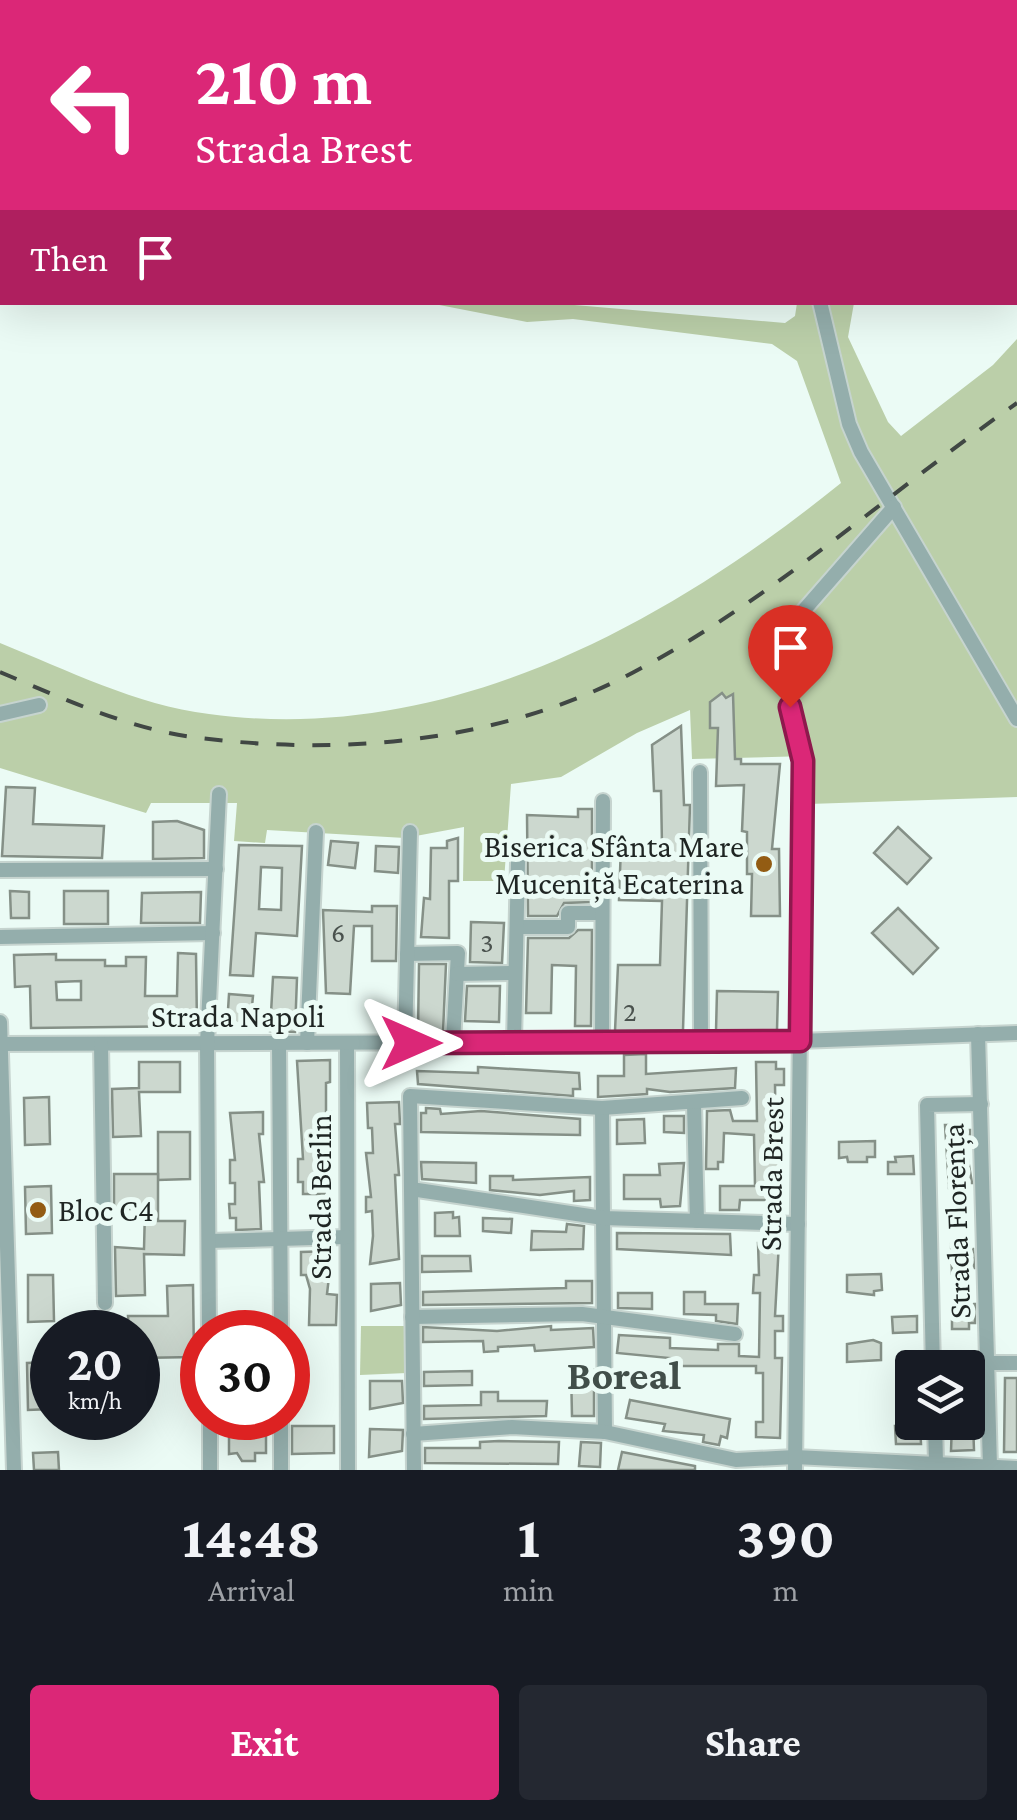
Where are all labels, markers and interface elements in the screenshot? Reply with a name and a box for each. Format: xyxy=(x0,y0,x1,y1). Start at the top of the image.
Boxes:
icon: left xyxy=(30,40,160,170)
text: 210 m xyxy=(195,41,372,119)
text: Strada Brest xyxy=(195,123,412,173)
icon: arrive xyxy=(128,230,183,285)
text: Then xyxy=(30,237,108,279)
pin xyxy=(748,605,833,708)
icon: arrive xyxy=(763,620,818,675)
place label: Biserica Sfânta Mare Muceniță Ecaterina xyxy=(484,828,744,903)
marker: Biserica Sfânta Mare Muceniță Ecaterina xyxy=(753,853,775,875)
house number: 6 xyxy=(331,917,345,948)
house number: 3 xyxy=(480,927,494,958)
position arrow xyxy=(359,991,463,1095)
house number: 2 xyxy=(623,996,637,1027)
street label: Strada Napoli xyxy=(151,998,325,1034)
street label: Strada Brest xyxy=(752,1096,790,1251)
street label: Strada Berlin xyxy=(302,1114,338,1280)
street label: Strada Florența xyxy=(935,1122,979,1320)
place label: Bloc C4 xyxy=(58,1192,154,1228)
marker: Bloc C4 xyxy=(27,1199,49,1221)
speed limit sign: 30 xyxy=(180,1310,310,1440)
text: 20 xyxy=(67,1335,123,1391)
map controls xyxy=(895,1350,985,1440)
button: layers xyxy=(895,1350,985,1440)
district label: Boreal xyxy=(567,1351,681,1398)
text: km/h xyxy=(68,1387,122,1414)
text: 14:48 xyxy=(182,1503,321,1570)
text: 1 xyxy=(517,1503,540,1570)
text: 390 xyxy=(736,1503,835,1570)
text: Arrival xyxy=(208,1572,295,1608)
text: min xyxy=(503,1572,554,1608)
text: m xyxy=(773,1572,798,1608)
button: Exit xyxy=(30,1685,499,1800)
button: Share xyxy=(519,1685,987,1800)

